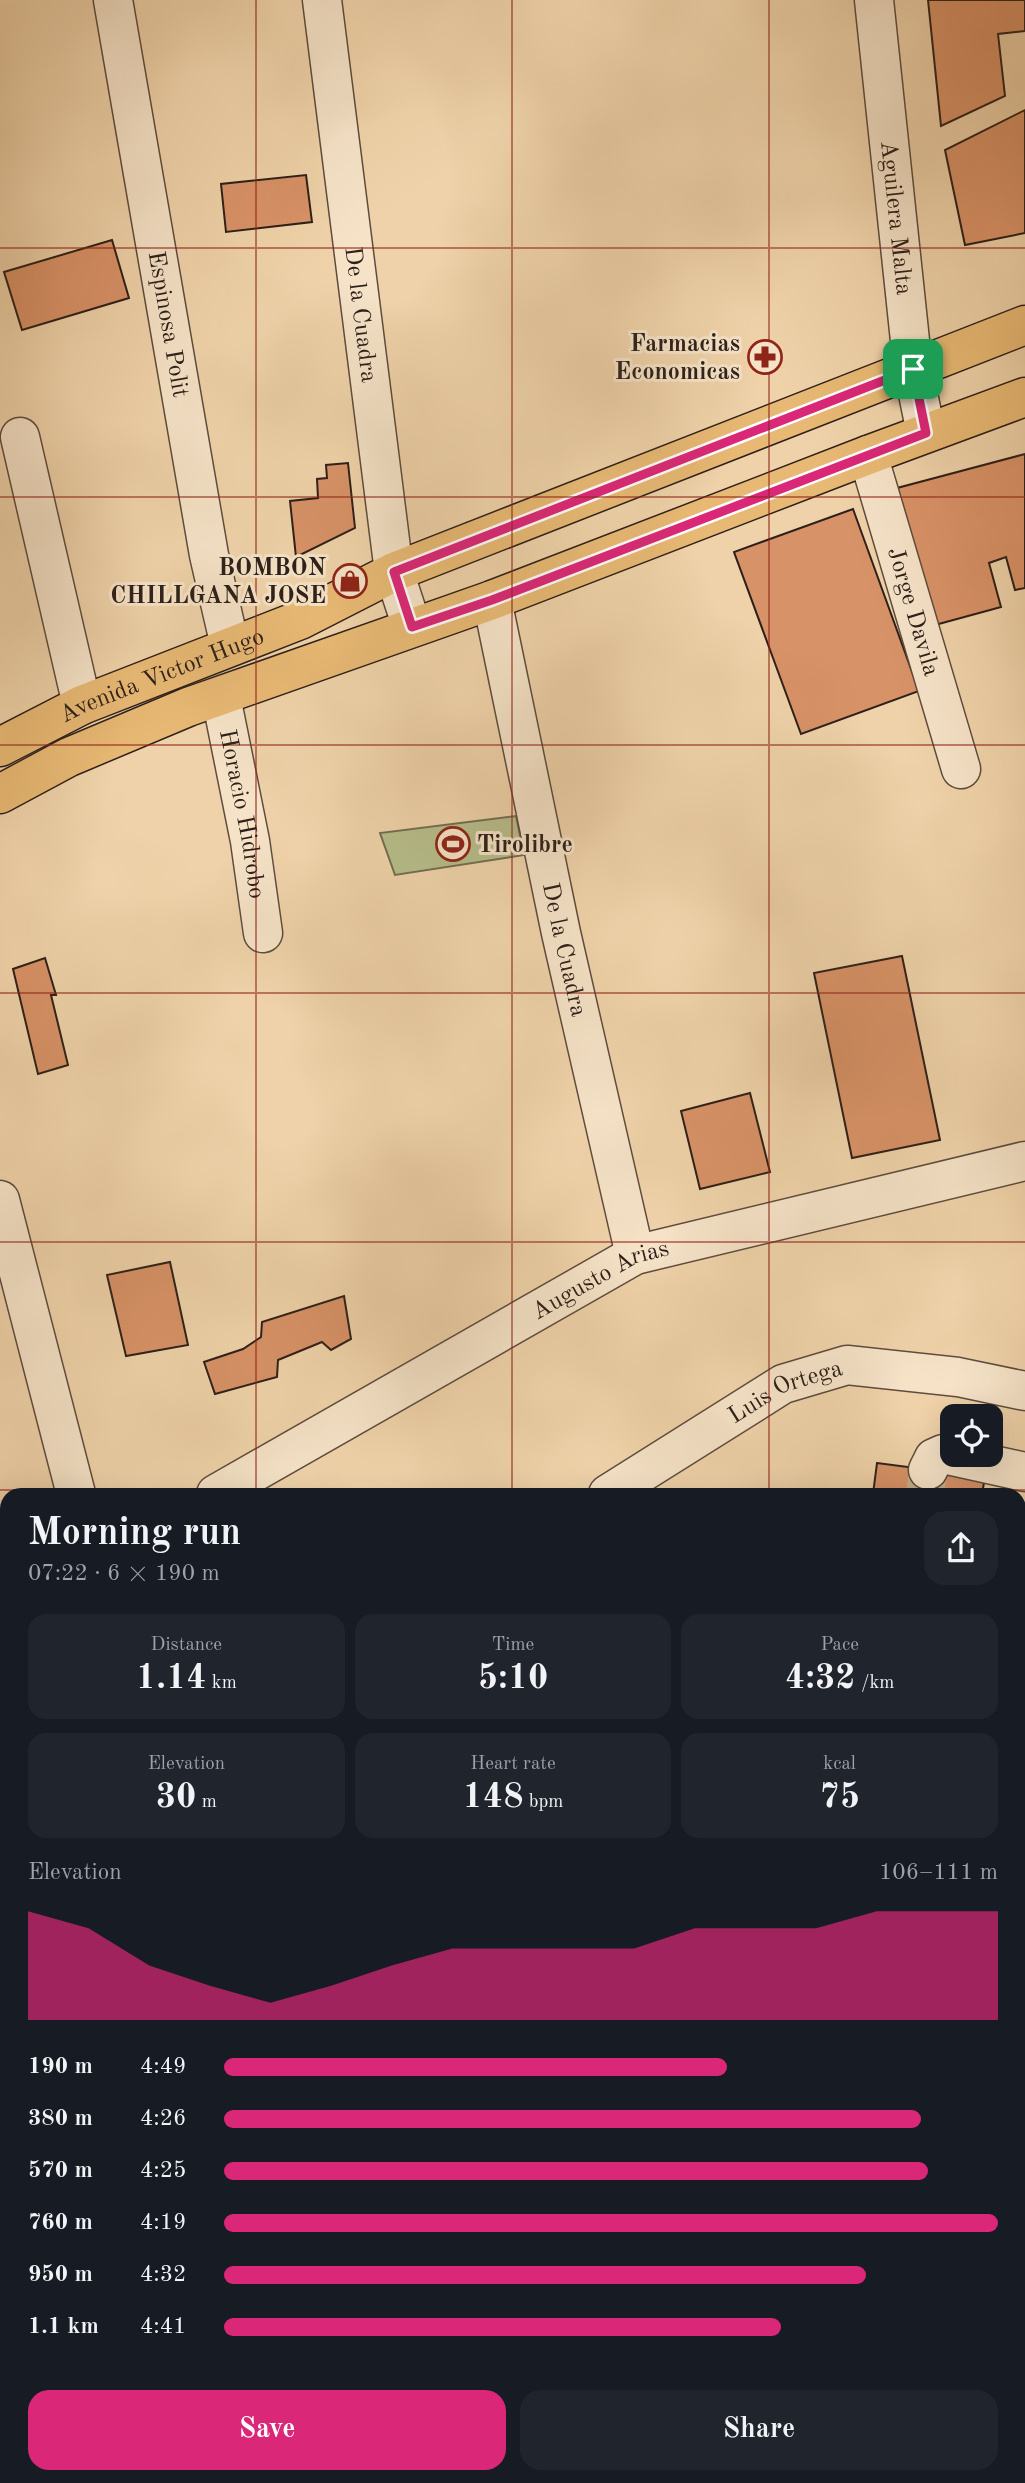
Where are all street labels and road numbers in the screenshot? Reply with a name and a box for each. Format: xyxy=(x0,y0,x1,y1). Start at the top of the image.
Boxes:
street label: Aguilera Malta xyxy=(875,140,915,297)
street label: De la Cuadra xyxy=(339,245,380,384)
street label: Espinosa Polit xyxy=(143,249,192,400)
street label: Jorge Davila xyxy=(882,545,943,679)
street label: Avenida Victor Hugo xyxy=(56,625,268,728)
street label: Horacio Hidrobo xyxy=(214,727,268,901)
street label: De la Cuadra xyxy=(537,881,590,1019)
street label: Augusto Arias xyxy=(528,1237,672,1325)
street label: Luis Ortega xyxy=(725,1357,846,1429)

